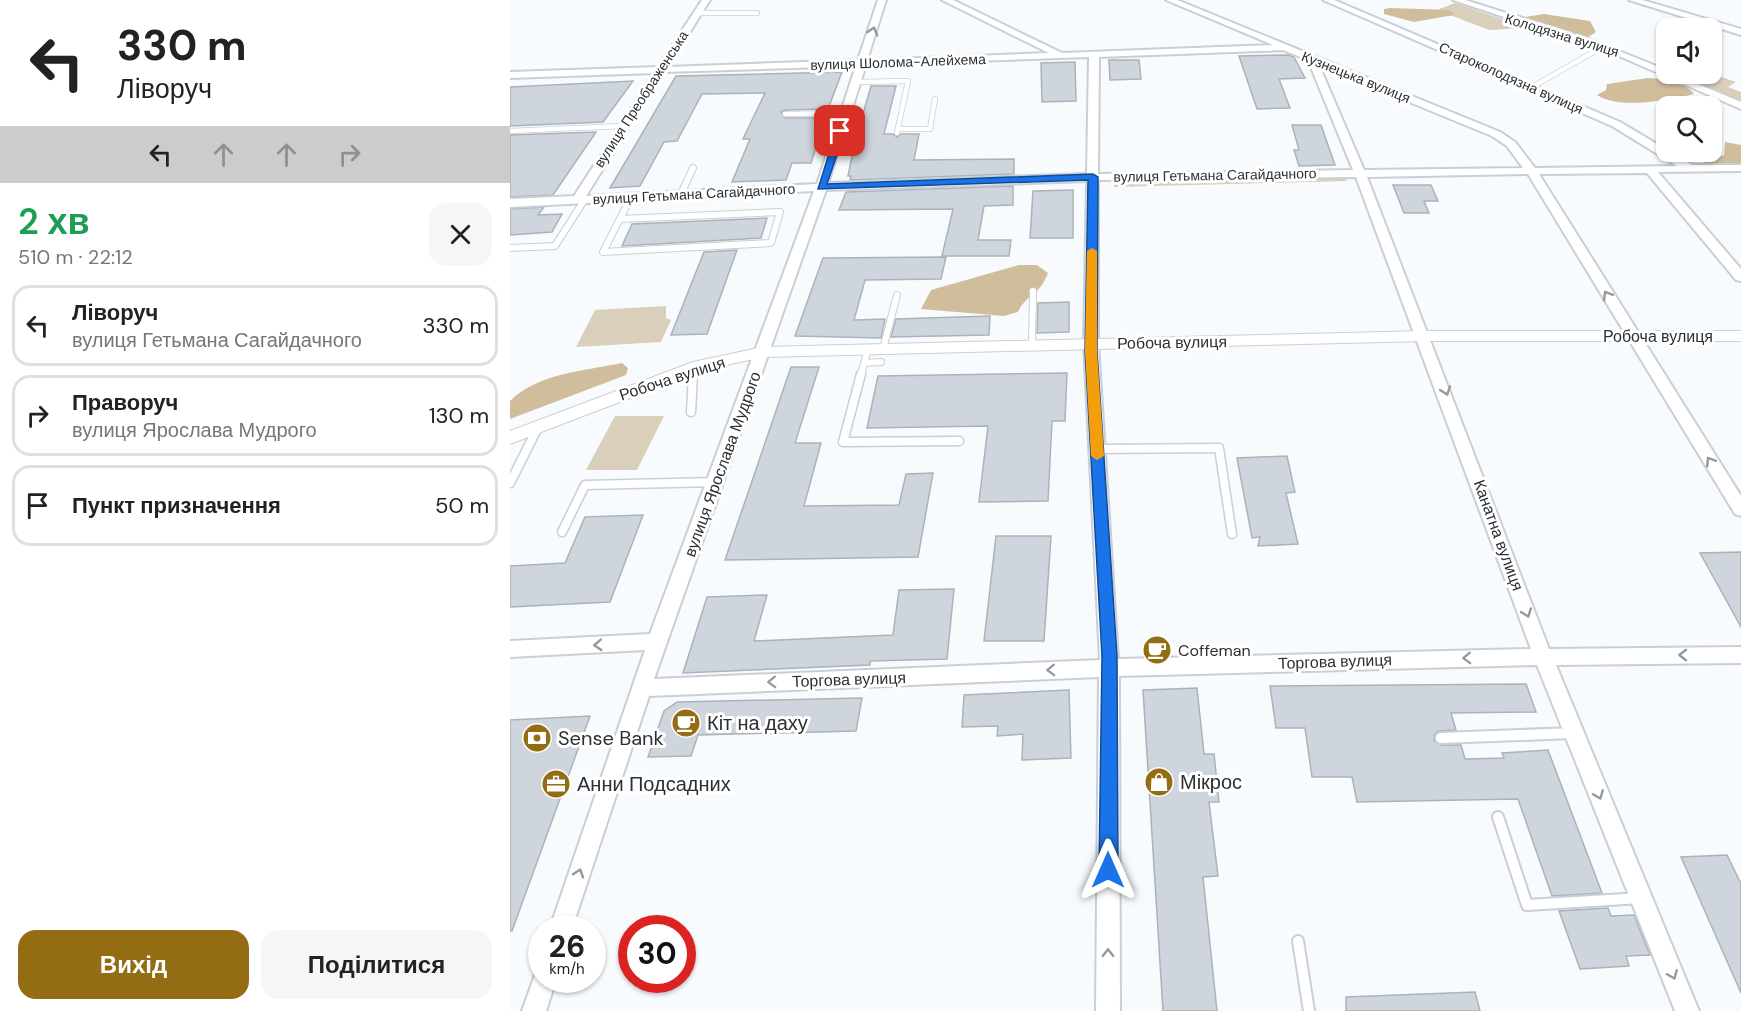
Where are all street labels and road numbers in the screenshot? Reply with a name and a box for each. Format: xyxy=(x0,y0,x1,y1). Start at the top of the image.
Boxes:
street label: Колодязна вулиця xyxy=(1503,9,1621,61)
street label: вулиця Преображенська xyxy=(590,27,692,171)
street label: Староколодязна вулиця xyxy=(1436,38,1586,118)
street label: Кузнецька вулиця xyxy=(1299,47,1413,107)
street label: вулиця Шолома-Алейхема xyxy=(810,50,986,74)
street label: вулиця Гетьмана Сагайдачного xyxy=(1113,164,1317,186)
street label: вулиця Гетьмана Сагайдачного xyxy=(592,180,796,208)
street label: Робоча вулиця xyxy=(1603,326,1713,347)
street label: Робоча вулиця xyxy=(1117,331,1227,354)
street label: Робоча вулиця xyxy=(617,351,728,405)
street label: вулиця Ярослава Мудрого xyxy=(679,369,766,560)
street label: Канатна вулиця xyxy=(1469,477,1528,594)
street label: Торгова вулиця xyxy=(1278,649,1392,674)
street label: Торгова вулиця xyxy=(792,667,906,692)

